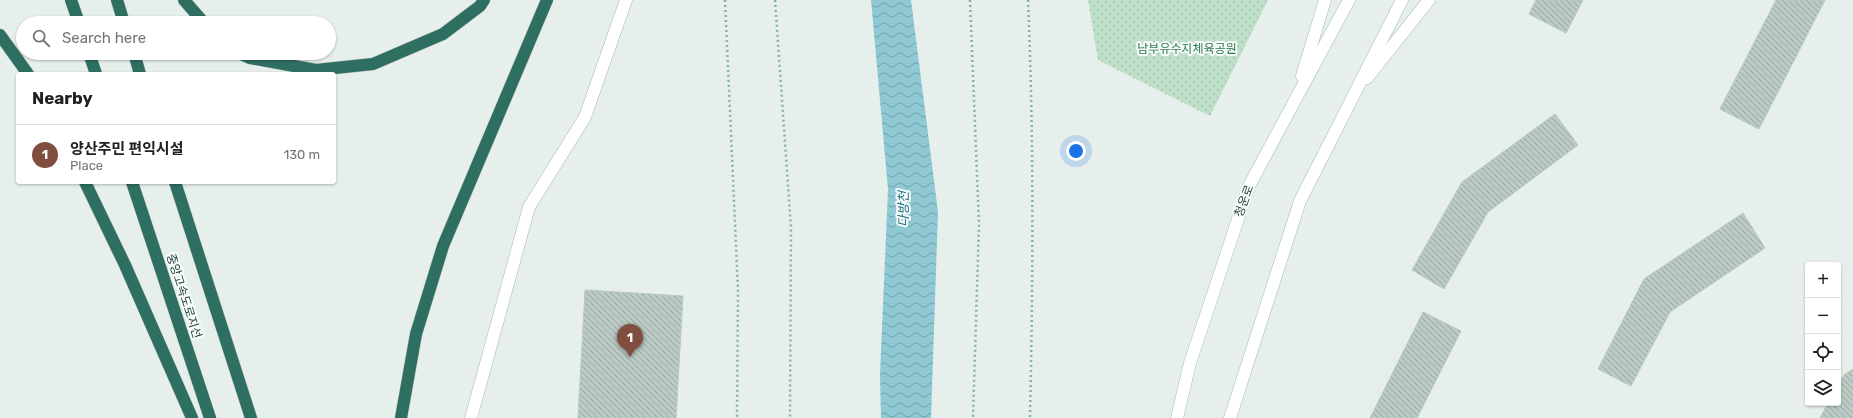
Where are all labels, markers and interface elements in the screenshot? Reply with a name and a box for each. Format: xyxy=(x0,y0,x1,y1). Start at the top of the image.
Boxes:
search box xyxy=(16,16,336,60)
icon: search xyxy=(30,27,52,49)
text: Search here xyxy=(62,29,146,47)
park label: 남부유수지체육공원 xyxy=(1137,42,1237,56)
text: Nearby xyxy=(32,88,93,108)
text: 양산주민 편익시설 xyxy=(70,140,184,158)
your location xyxy=(1066,141,1086,161)
text: 1 xyxy=(42,147,48,162)
text: 130 m xyxy=(284,147,320,162)
text: Place xyxy=(70,158,103,173)
street label: 청운로 xyxy=(1232,183,1256,219)
water label: 다방천 xyxy=(896,190,911,227)
street label: 중앙고속도로지선 xyxy=(164,252,204,340)
map controls xyxy=(1805,262,1841,406)
button: + xyxy=(1805,262,1841,298)
button: − xyxy=(1805,298,1841,334)
pin: 1 xyxy=(617,324,643,357)
button: locate xyxy=(1805,334,1841,370)
button: layers xyxy=(1805,370,1841,406)

